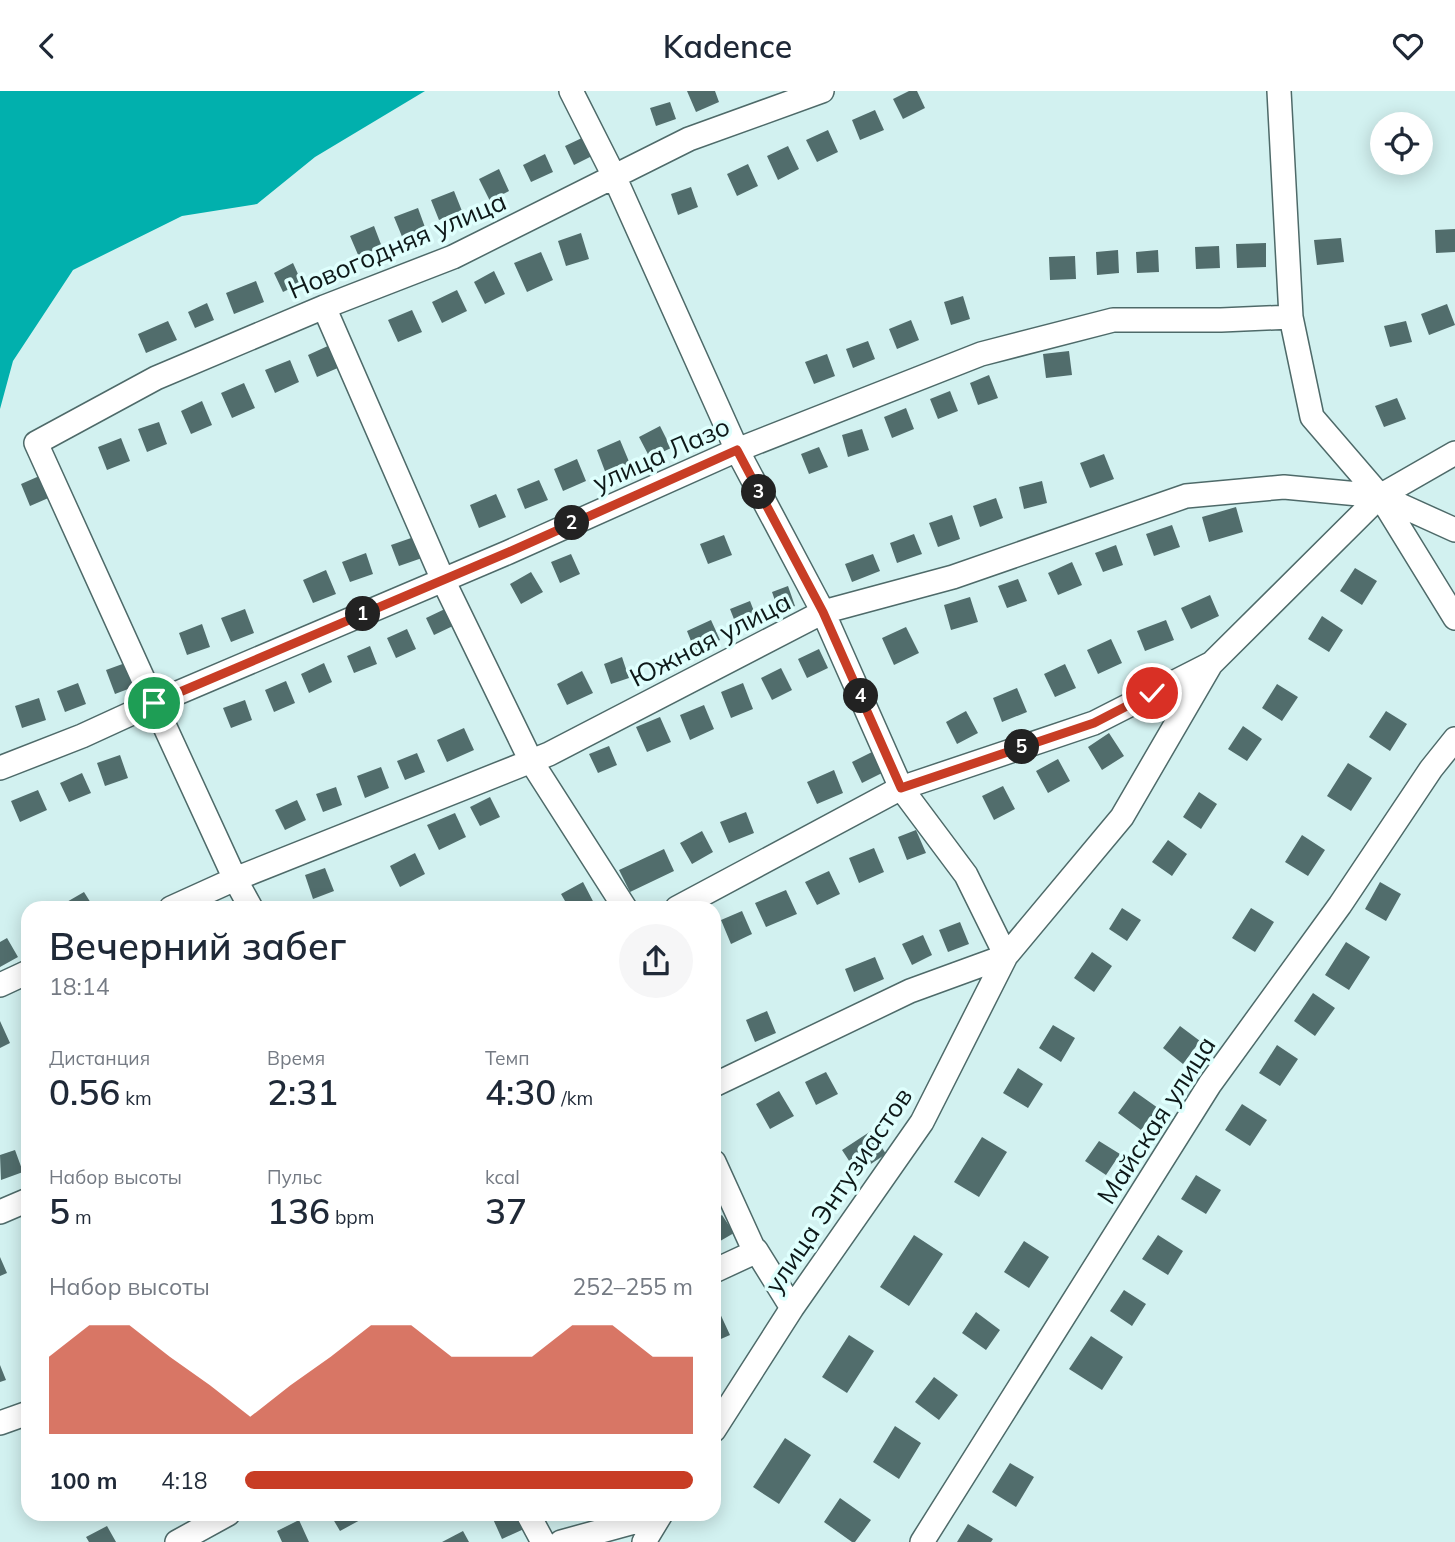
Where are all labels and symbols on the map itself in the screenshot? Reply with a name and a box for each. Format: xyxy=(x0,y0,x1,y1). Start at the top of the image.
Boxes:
street label: Новогодняя улица xyxy=(283,184,511,306)
street label: улица Лазо xyxy=(587,409,735,499)
pin: 3 xyxy=(742,475,776,509)
pin: 2 xyxy=(554,505,590,541)
street label: Южная улица xyxy=(624,584,796,694)
pin: 1 xyxy=(346,596,380,631)
pin xyxy=(1122,663,1182,723)
pin xyxy=(124,673,184,733)
pin: 4 xyxy=(844,679,878,713)
pin: 5 xyxy=(1004,729,1040,765)
street label: Майская улица xyxy=(1089,1030,1223,1210)
street label: улица Энтузиастов xyxy=(757,1081,919,1299)

